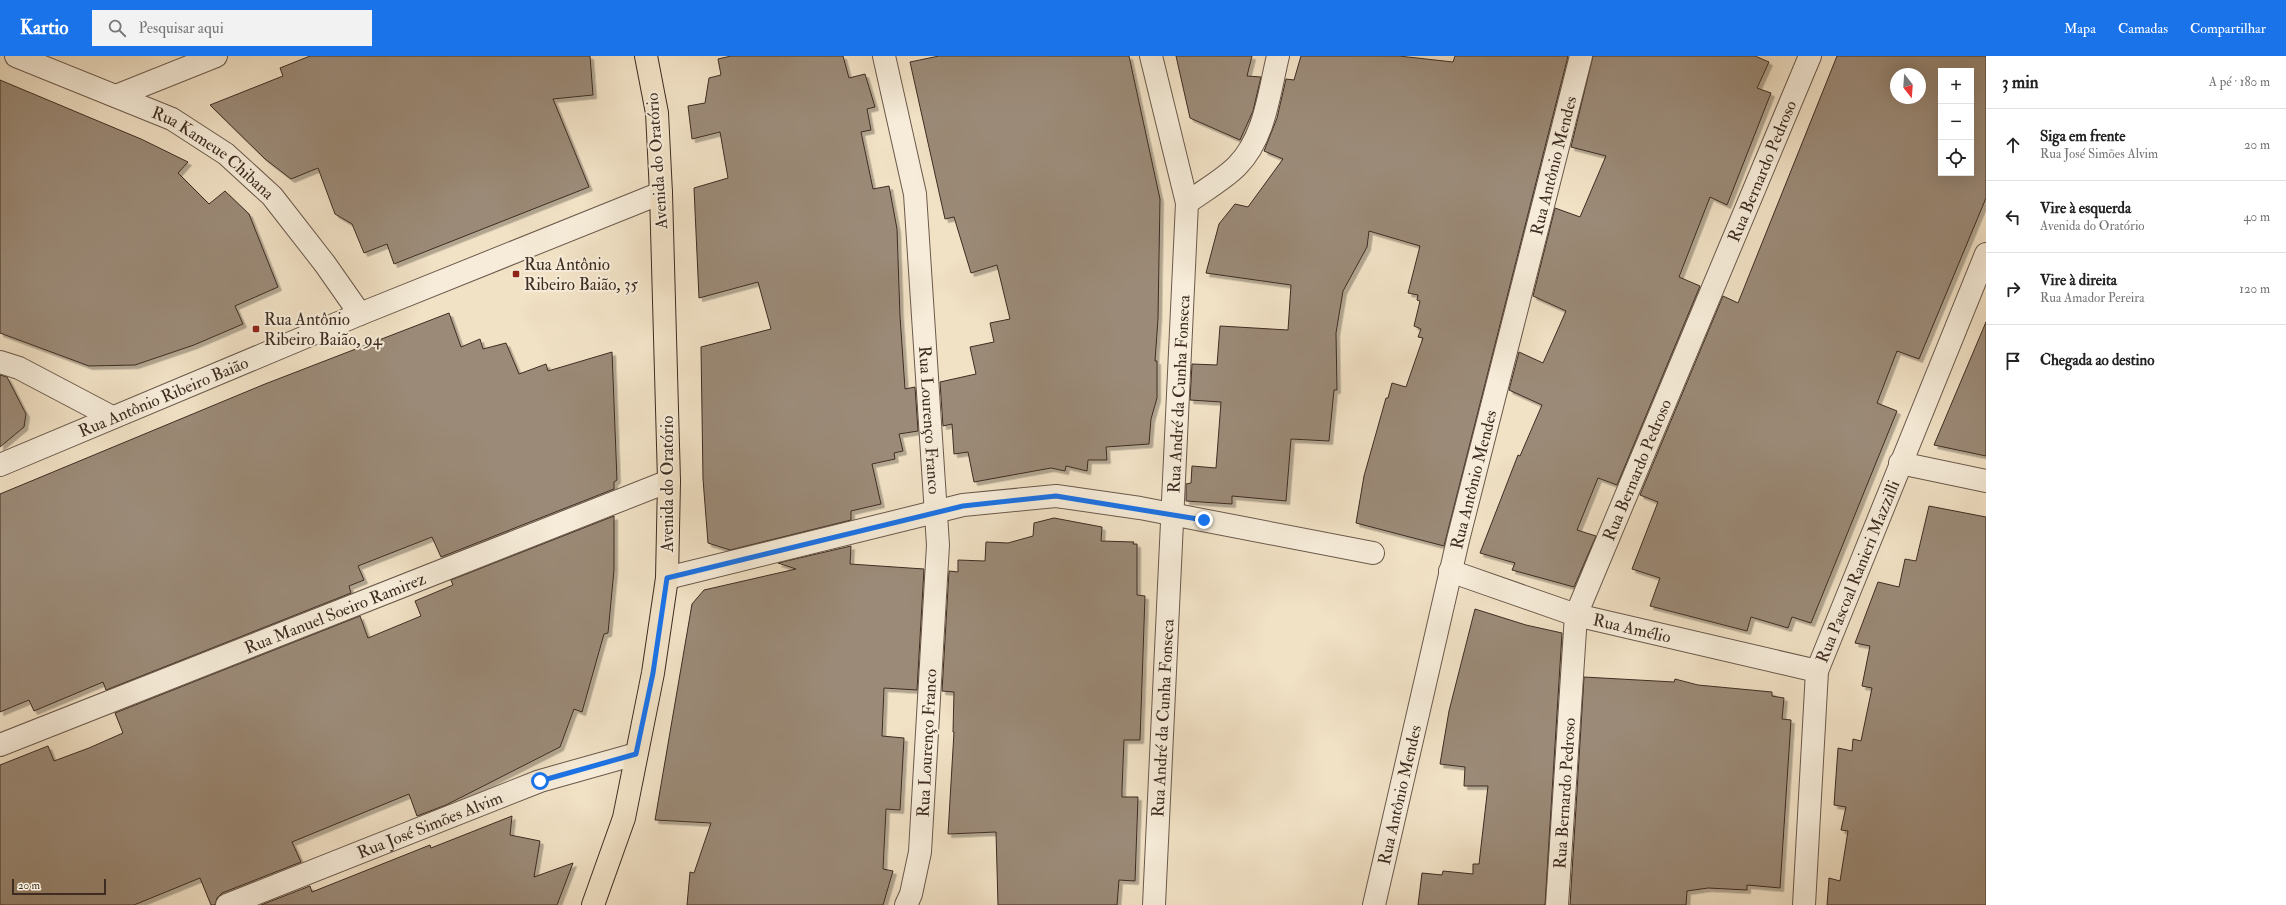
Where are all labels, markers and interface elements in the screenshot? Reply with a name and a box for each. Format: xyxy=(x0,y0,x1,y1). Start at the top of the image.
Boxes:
search box xyxy=(92,10,372,46)
text: Kartio xyxy=(20,16,68,40)
icon: search xyxy=(106,17,128,39)
text: Pesquisar aqui xyxy=(138,19,224,38)
text: Mapa xyxy=(2064,20,2096,37)
text: Camadas xyxy=(2118,20,2168,37)
text: Compartilhar xyxy=(2190,20,2266,37)
north arrow xyxy=(1890,68,1926,104)
map controls xyxy=(1938,68,1974,176)
button: + xyxy=(1938,68,1974,104)
text: 3 min xyxy=(2002,72,2039,93)
text: A pé · 180 m xyxy=(2209,74,2270,90)
street label: Avenida do Oratório xyxy=(642,92,672,231)
street label: Rua Antônio Mendes xyxy=(1525,93,1581,237)
street label: Rua Bernardo Pedroso xyxy=(1723,97,1801,245)
street label: Rua Kameue Chibana xyxy=(149,102,280,204)
button: − xyxy=(1938,104,1974,140)
text: Siga em frente xyxy=(2040,127,2126,146)
icon: ahead xyxy=(2002,134,2024,156)
text: 20 m xyxy=(2244,137,2270,153)
button: locate xyxy=(1938,140,1974,176)
text: Rua José Simões Alvim xyxy=(2040,146,2158,162)
text: Vire à esquerda xyxy=(2040,199,2131,218)
icon: left xyxy=(2002,206,2024,228)
text: 40 m xyxy=(2244,209,2270,225)
text: Avenida do Oratório xyxy=(2040,218,2145,234)
place label: Rua Antônio Ribeiro Baião, 35 xyxy=(524,254,639,295)
marker: Rua Antônio Ribeiro Baião, 35 xyxy=(511,269,521,279)
text: Vire à direita xyxy=(2040,271,2117,290)
icon: right xyxy=(2002,278,2024,300)
text: 120 m xyxy=(2239,281,2270,297)
text: Rua Amador Pereira xyxy=(2040,290,2145,306)
street label: Rua André da Cunha Fonseca xyxy=(1163,293,1195,494)
place label: Rua Antônio Ribeiro Baião, 94 xyxy=(264,309,383,350)
marker: Rua Antônio Ribeiro Baião, 94 xyxy=(251,324,261,334)
street label: Rua Lourenço Franco xyxy=(914,345,945,495)
icon: arrive xyxy=(2002,350,2024,372)
text: Chegada ao destino xyxy=(2040,351,2155,370)
street label: Rua Antônio Ribeiro Baião xyxy=(75,352,251,441)
street label: Rua Bernardo Pedroso xyxy=(1598,396,1676,544)
street label: Rua Antônio Mendes xyxy=(1446,408,1501,551)
street label: Avenida do Oratório xyxy=(657,416,678,553)
street label: Rua Pascoal Ranieri Mazzilli xyxy=(1811,476,1904,666)
route end xyxy=(1195,511,1213,529)
street label: Rua Manuel Soeiro Ramirez xyxy=(241,568,429,658)
street label: Rua Amélio xyxy=(1591,609,1673,647)
street label: Rua André da Cunha Fonseca xyxy=(1147,617,1179,818)
street label: Rua Lourenço Franco xyxy=(913,668,941,818)
street label: Rua Bernardo Pedroso xyxy=(1549,717,1580,870)
street label: Rua Antônio Mendes xyxy=(1373,723,1426,867)
route start xyxy=(531,772,549,790)
street label: Rua José Simões Alvim xyxy=(354,786,505,863)
scale bar xyxy=(12,877,106,896)
text: 20 m xyxy=(18,879,40,892)

